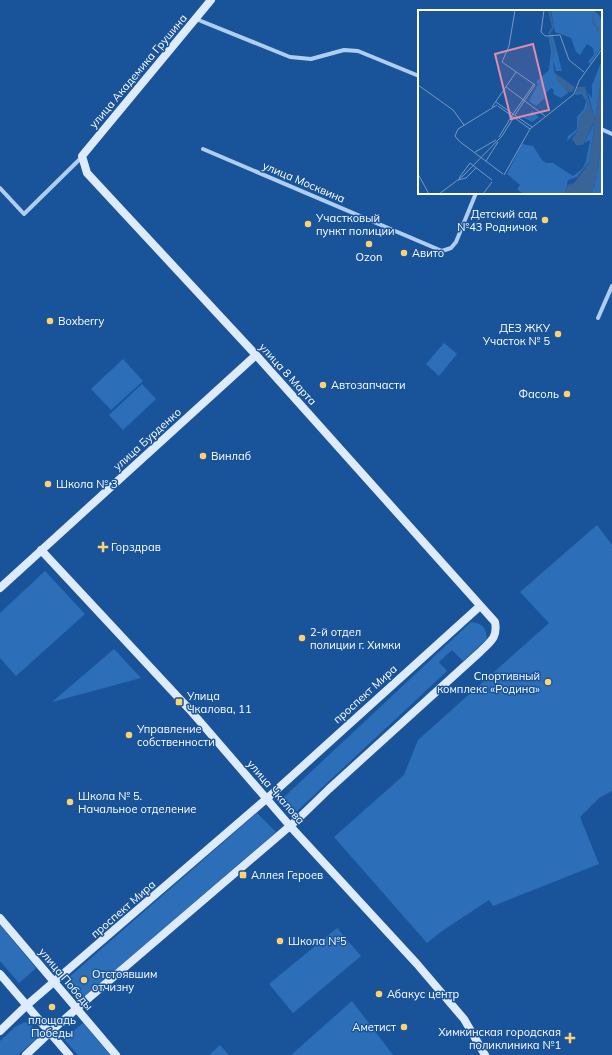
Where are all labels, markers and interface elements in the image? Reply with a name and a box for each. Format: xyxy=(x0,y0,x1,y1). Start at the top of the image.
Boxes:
inset map xyxy=(418,10,602,194)
street label: улица Академика Грушина xyxy=(86,11,190,131)
street label: улица Москвина xyxy=(261,158,347,206)
place label: Детский сад №43 Родничок xyxy=(457,207,537,234)
place label: Участковый пункт полиции xyxy=(315,211,395,238)
marker: Детский сад №43 Родничок xyxy=(540,215,550,225)
marker: Участковый пункт полиции xyxy=(303,219,313,229)
marker: Ozon xyxy=(364,239,374,249)
place label: Авито xyxy=(412,246,444,260)
marker: Авито xyxy=(399,248,409,258)
place label: Ozon xyxy=(356,250,382,264)
place label: Boxberry xyxy=(58,314,104,328)
marker: Boxberry xyxy=(45,316,55,326)
place label: ДЕЗ ЖКУ Участок № 5 xyxy=(482,321,551,348)
marker: ДЕЗ ЖКУ Участок № 5 xyxy=(553,329,563,339)
street label: улица 8 Марта xyxy=(256,340,320,408)
place label: Автозапчасти xyxy=(331,378,406,392)
marker: Автозапчасти xyxy=(318,380,328,390)
place label: Фасоль xyxy=(518,387,559,401)
marker: Фасоль xyxy=(562,389,572,399)
street label: улица Бурденко xyxy=(110,405,184,473)
place label: Винлаб xyxy=(211,449,251,463)
marker: Винлаб xyxy=(198,451,208,461)
place label: Школа № 3 xyxy=(56,477,118,491)
marker: Школа № 3 xyxy=(43,479,53,489)
place label: Горздрав xyxy=(111,540,161,554)
marker: Горздрав xyxy=(98,542,108,552)
place label: 2-й отдел полиции г. Химки xyxy=(310,625,401,652)
marker: 2-й отдел полиции г. Химки xyxy=(297,633,307,643)
street label: проспект Мира xyxy=(330,662,400,726)
place label: Спортивный комплекс «Родина» xyxy=(437,669,540,696)
marker: Спортивный комплекс «Родина» xyxy=(543,677,553,687)
place label: Улица Чкалова, 11 xyxy=(186,689,252,716)
marker: Улица Чкалова, 11 xyxy=(174,697,184,707)
place label: Управление собственности xyxy=(136,722,215,749)
marker: Управление собственности xyxy=(124,730,134,740)
street label: улица Чкалова xyxy=(244,757,308,827)
place label: Школа № 5. Начальное отделение xyxy=(78,789,196,816)
marker: Школа № 5. Начальное отделение xyxy=(65,797,75,807)
place label: Аллея Героев xyxy=(251,868,323,882)
marker: Аллея Героев xyxy=(238,870,248,880)
street label: проспект Мира xyxy=(88,877,158,941)
place label: Школа №5 xyxy=(288,934,347,948)
marker: Школа №5 xyxy=(275,936,285,946)
street label: улица Победы xyxy=(36,945,96,1013)
place label: Отстоявшим отчизну xyxy=(92,967,158,994)
marker: Отстоявшим отчизну xyxy=(79,975,89,985)
place label: Абакус центр xyxy=(387,987,460,1001)
marker: Абакус центр xyxy=(374,989,384,999)
marker: площадь Победы xyxy=(47,1002,57,1012)
place label: площадь Победы xyxy=(28,1013,76,1040)
place label: Аметист xyxy=(352,1020,396,1034)
marker: Аметист xyxy=(399,1022,409,1032)
place label: Химкинская городская поликлиника №1 xyxy=(438,1025,561,1052)
marker: Химкинская городская поликлиника №1 xyxy=(564,1032,576,1044)

